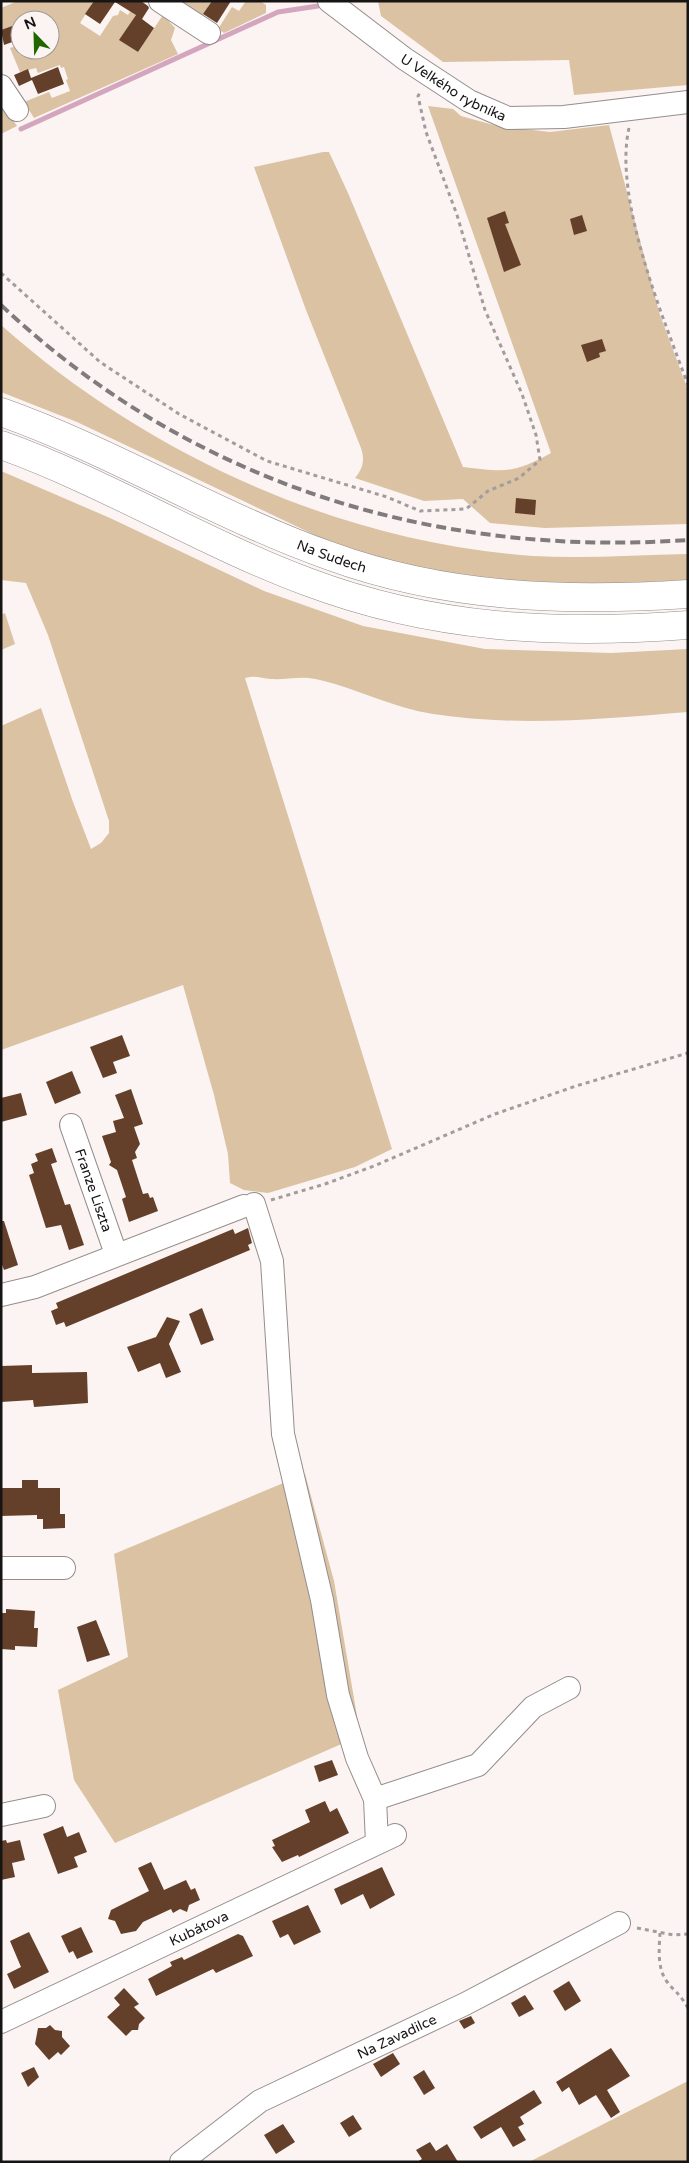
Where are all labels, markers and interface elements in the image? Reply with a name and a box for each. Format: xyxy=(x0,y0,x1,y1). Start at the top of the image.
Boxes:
north arrow xyxy=(10,10,60,60)
text: N xyxy=(22,13,39,34)
street label: U Velkého rybníka xyxy=(397,50,509,125)
street label: Na Sudech xyxy=(295,536,369,576)
street label: Franze Liszta xyxy=(71,1146,116,1234)
street label: Kubátova xyxy=(167,1907,231,1949)
street label: Na Zavadilce xyxy=(354,2010,439,2062)

